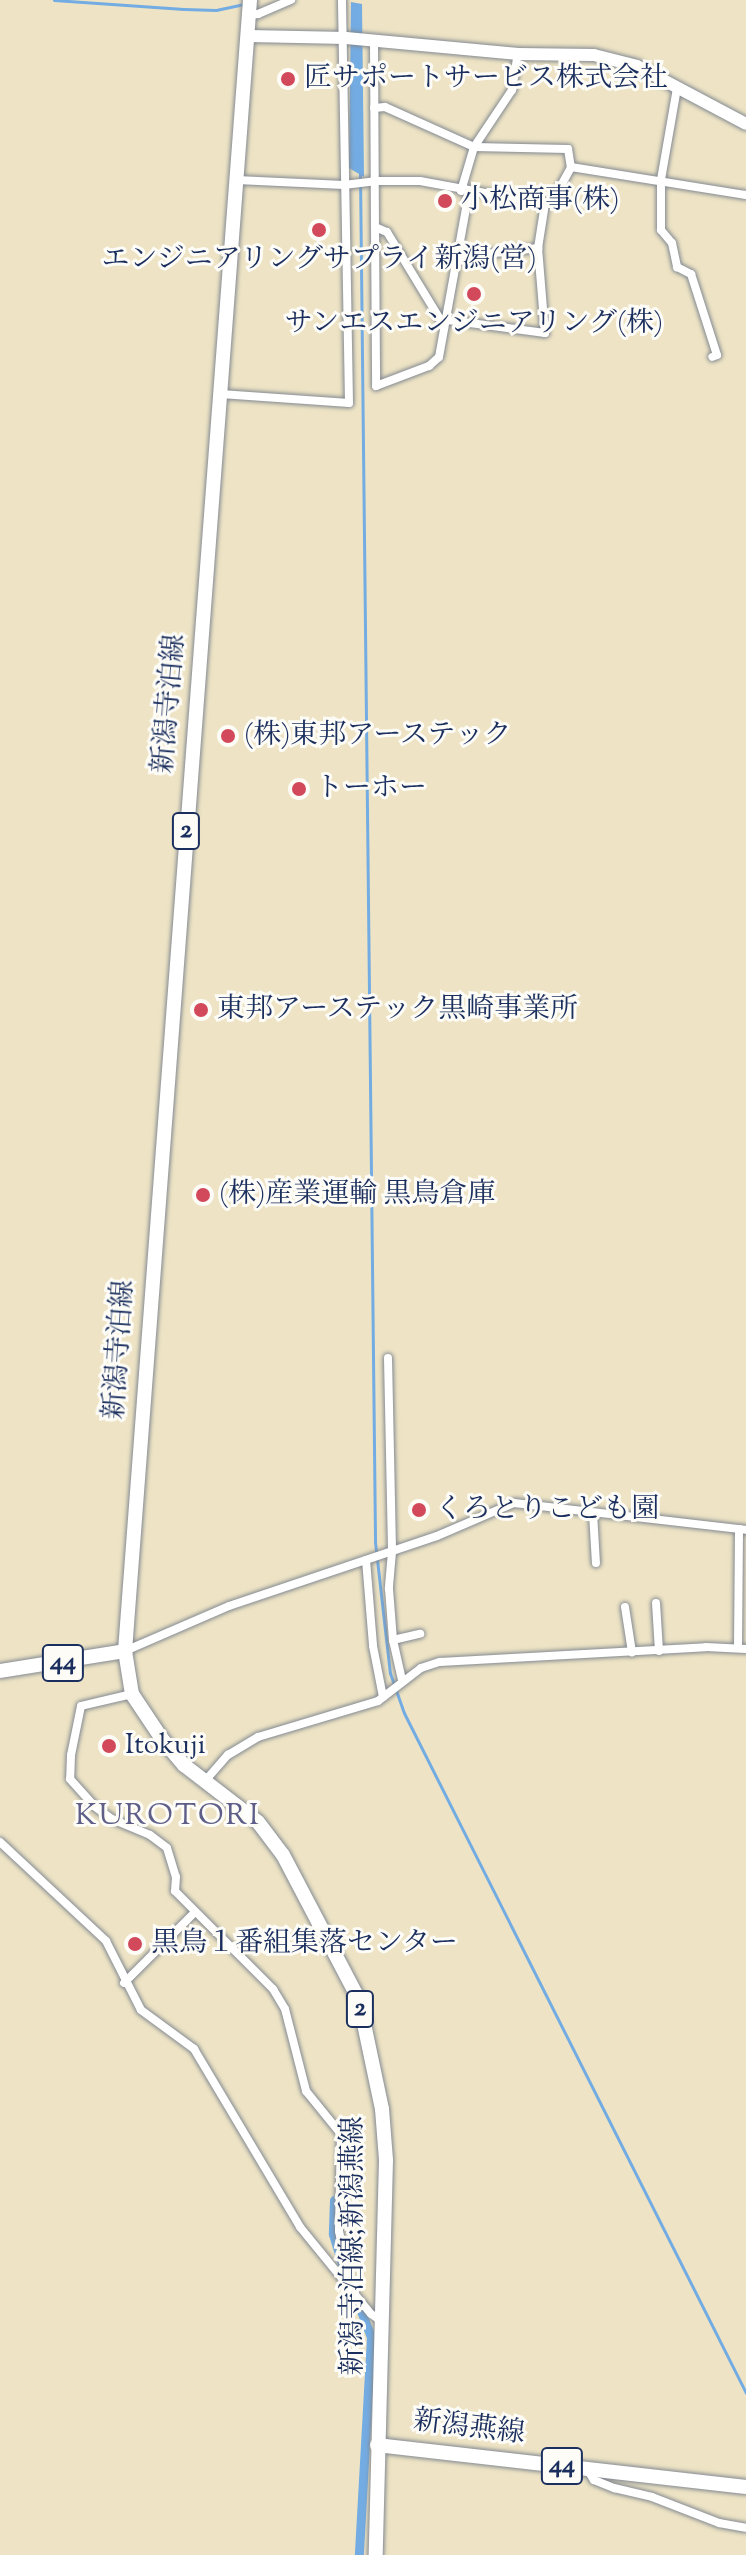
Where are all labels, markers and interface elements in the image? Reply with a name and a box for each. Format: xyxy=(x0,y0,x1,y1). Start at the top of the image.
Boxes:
place label: 匠サポートサービス株式会社 xyxy=(304,62,668,96)
marker: 匠サポートサービス株式会社 xyxy=(279,70,297,88)
place label: 小松商事(株) xyxy=(461,184,619,218)
marker: 小松商事(株) xyxy=(436,192,454,210)
marker: エンジニアリングサプライ新潟(営) xyxy=(310,221,328,239)
place label: エンジニアリングサプライ新潟(営) xyxy=(100,243,538,277)
marker: サンエスエンジニアリング(株) xyxy=(465,285,483,303)
place label: サンエスエンジニアリング(株) xyxy=(283,307,665,341)
street label: 新潟寺泊線 xyxy=(147,633,193,775)
place label: (株)東邦アーステック xyxy=(244,719,513,753)
marker: (株)東邦アーステック xyxy=(219,727,237,745)
place label: トーホー xyxy=(315,772,427,806)
marker: トーホー xyxy=(290,780,308,798)
road number: 2 xyxy=(170,809,202,853)
place label: 東邦アーステック黒崎事業所 xyxy=(217,993,580,1027)
marker: 東邦アーステック黒崎事業所 xyxy=(192,1001,210,1019)
place label: (株)産業運輸 黒鳥倉庫 xyxy=(219,1178,495,1212)
marker: (株)産業運輸 黒鳥倉庫 xyxy=(194,1186,212,1204)
street label: 新潟寺泊線 xyxy=(98,1279,142,1421)
place label: くろとりこども園 xyxy=(435,1493,659,1527)
marker: くろとりこども園 xyxy=(410,1501,428,1519)
road number: 44 xyxy=(41,1641,85,1685)
place label: Itokuji xyxy=(125,1729,206,1763)
marker: Itokuji xyxy=(100,1737,118,1755)
district label: KUROTORI xyxy=(75,1799,261,1835)
place label: 黒鳥１番組集落センター xyxy=(151,1927,459,1961)
marker: 黒鳥１番組集落センター xyxy=(126,1935,144,1953)
road number: 2 xyxy=(344,1987,376,2031)
street label: 新潟寺泊線;新潟燕線 xyxy=(337,2116,371,2376)
street label: 新潟燕線 xyxy=(411,2405,527,2451)
road number: 44 xyxy=(540,2444,584,2488)

